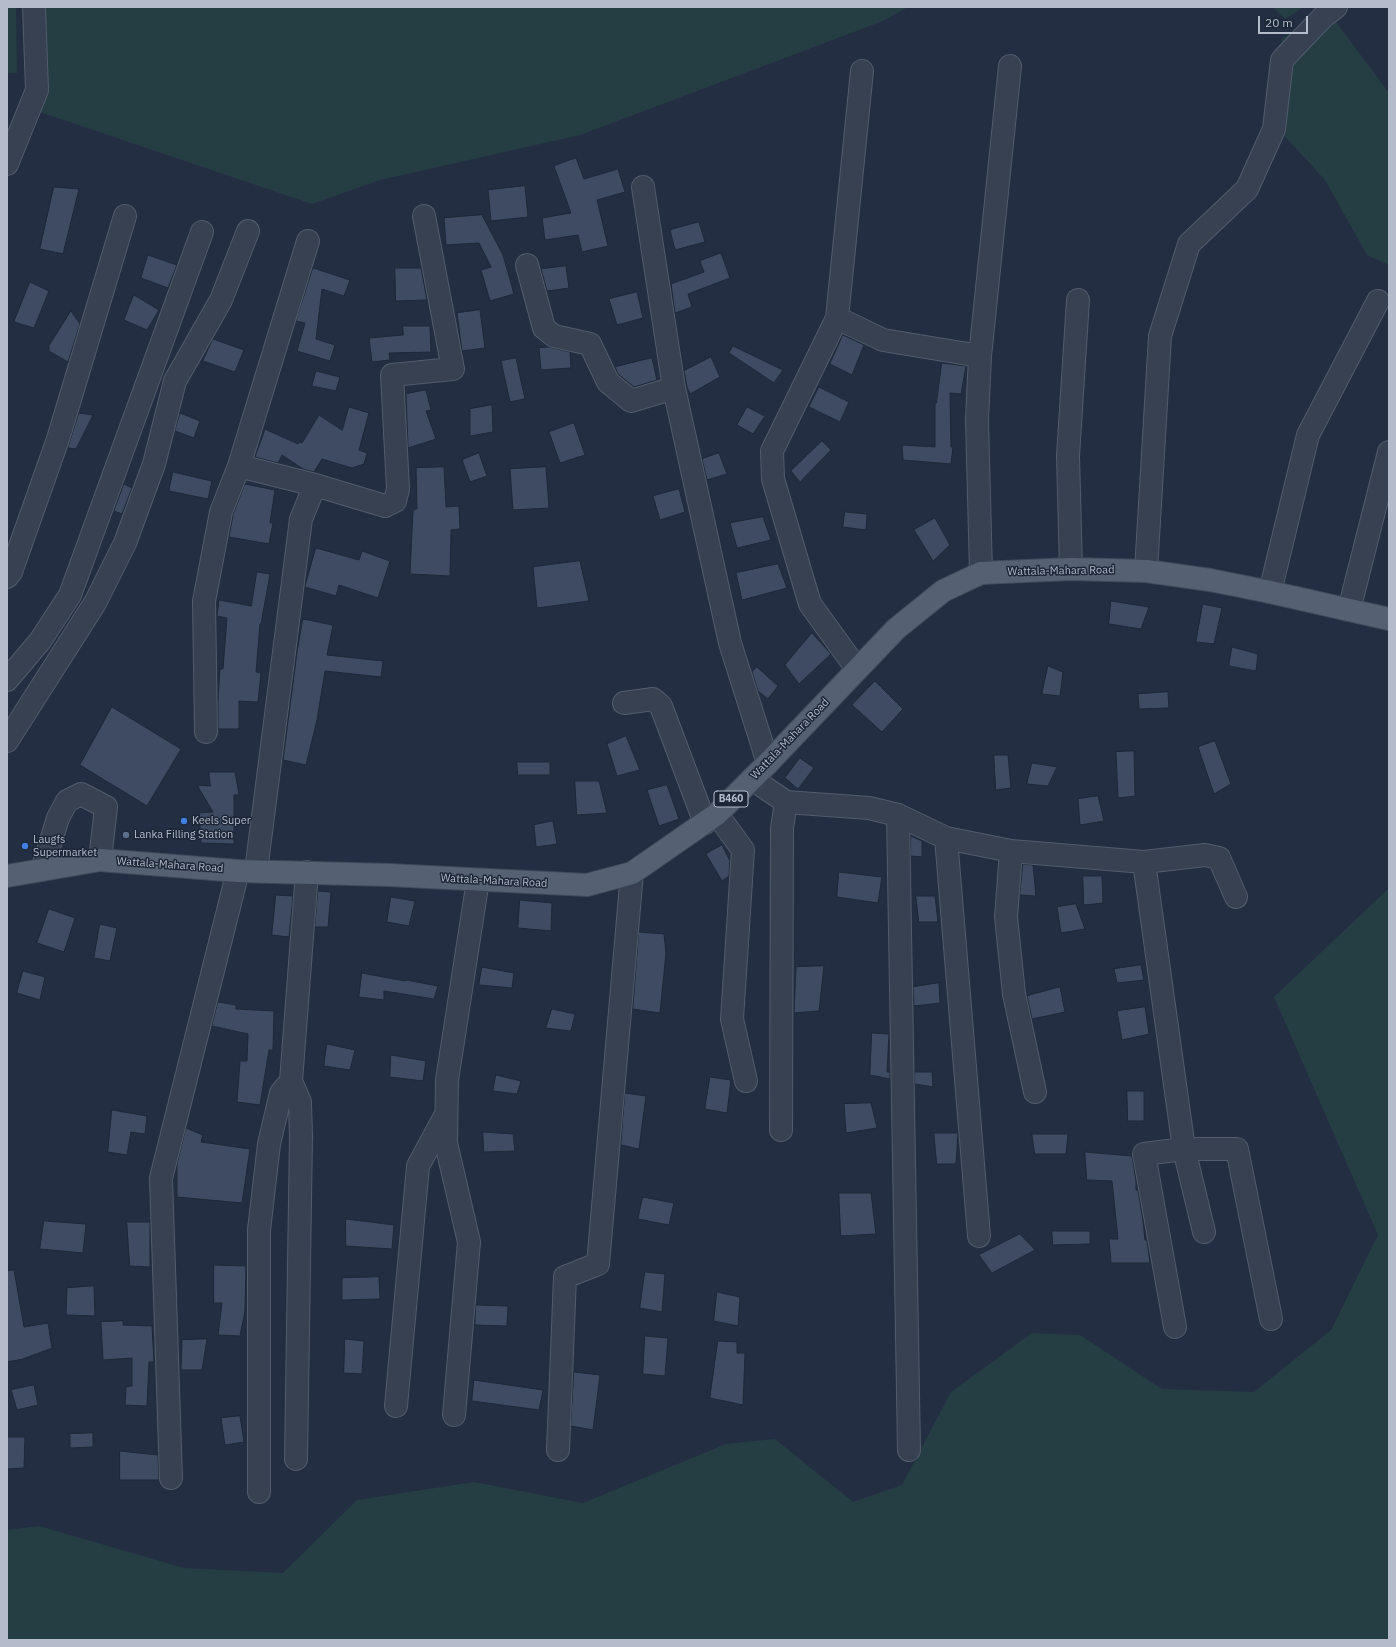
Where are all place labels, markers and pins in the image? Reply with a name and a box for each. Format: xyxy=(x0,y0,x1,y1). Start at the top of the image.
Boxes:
place label: Keels Super xyxy=(192,814,251,828)
marker: Keels Super xyxy=(179,816,189,826)
place label: Lanka Filling Station xyxy=(134,828,233,842)
marker: Lanka Filling Station xyxy=(121,830,131,840)
place label: Laugfs Supermarket xyxy=(33,833,97,859)
marker: Laugfs Supermarket xyxy=(20,841,30,851)

